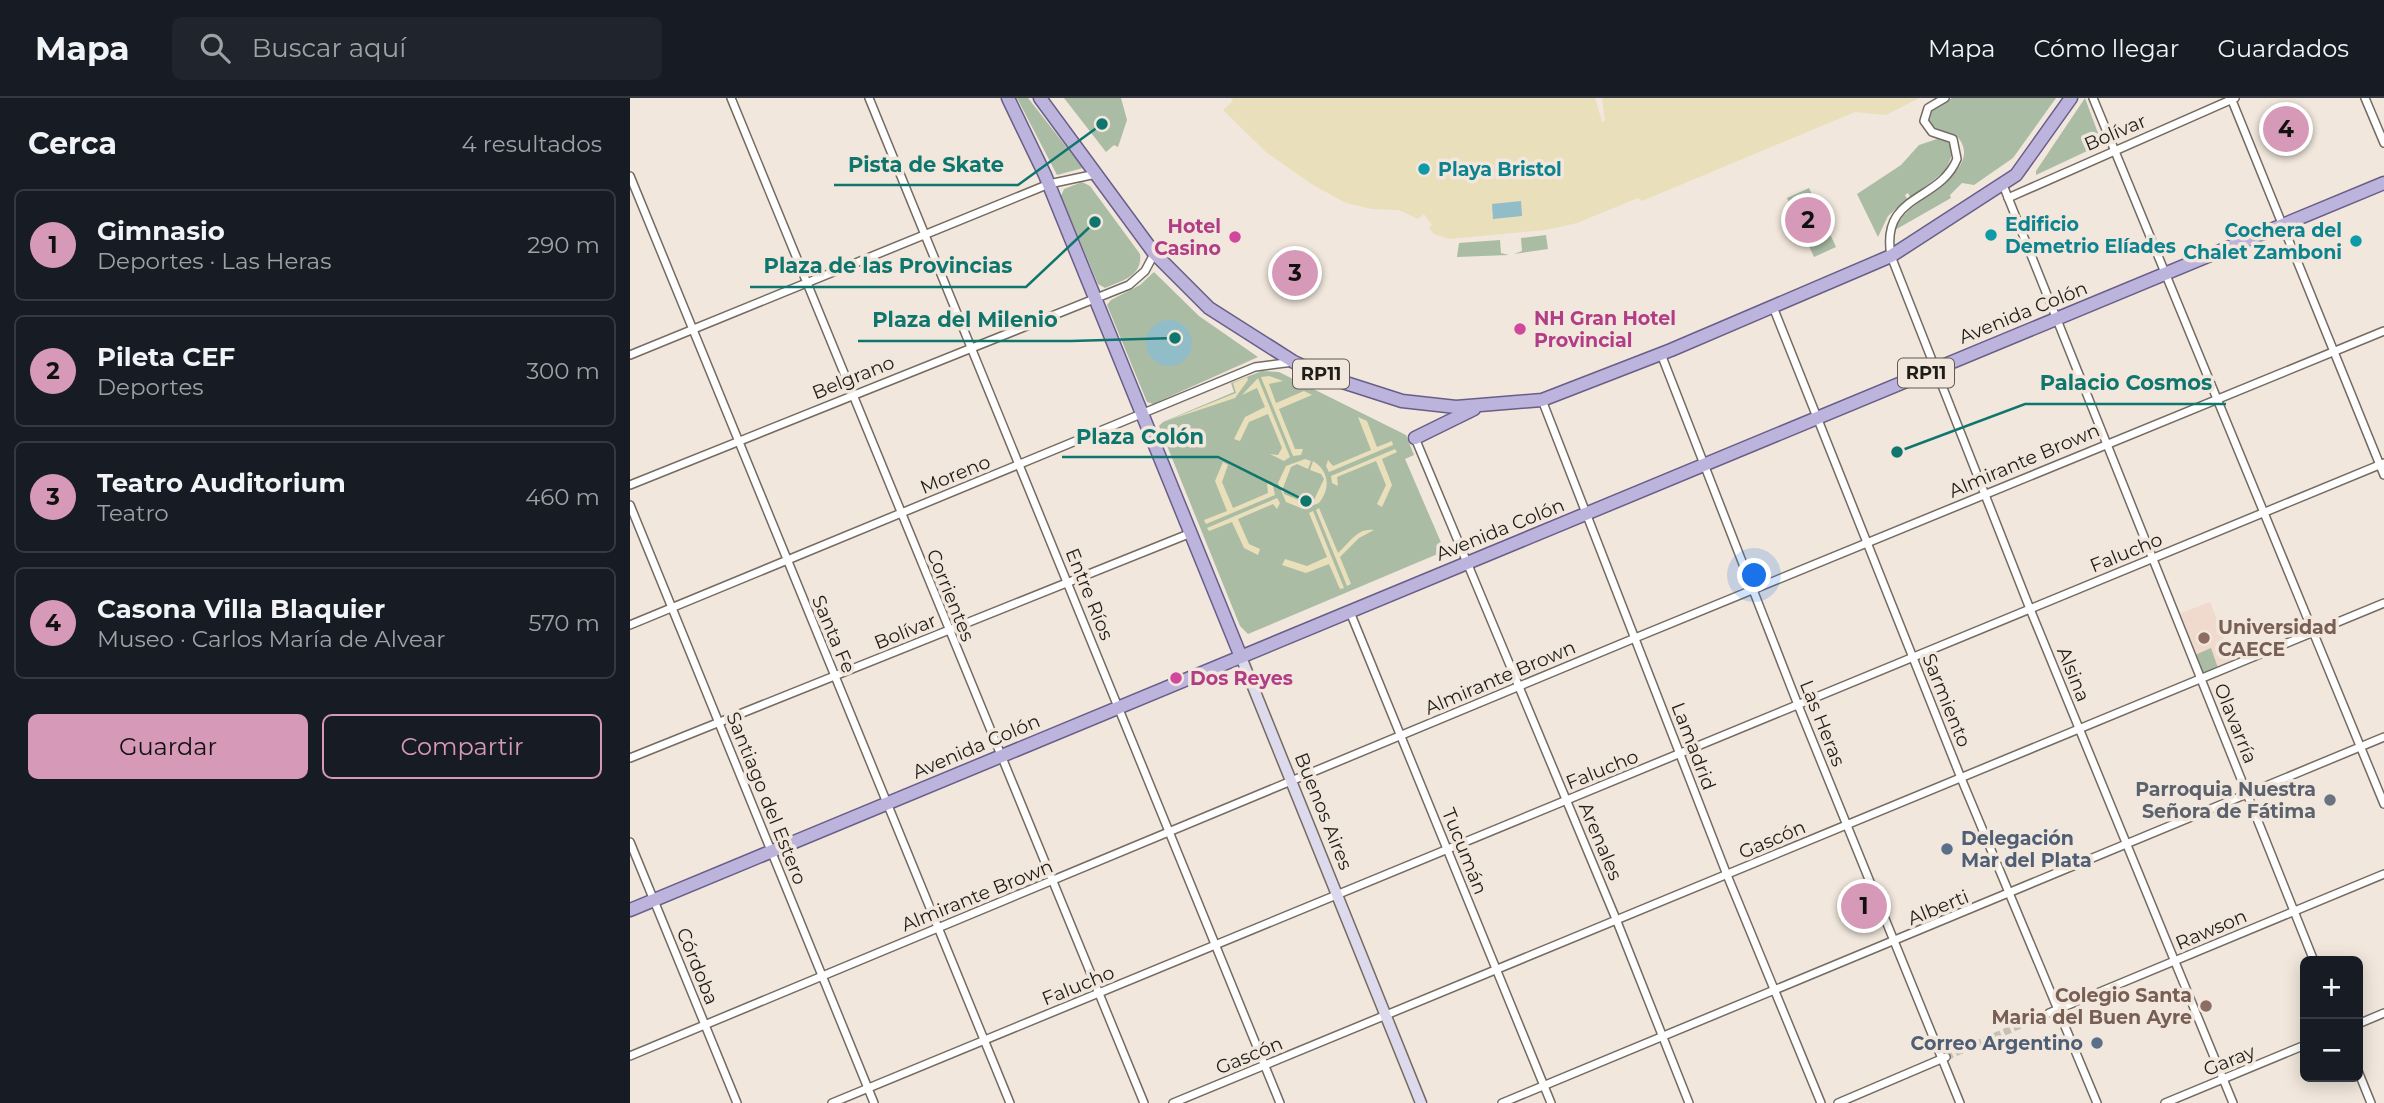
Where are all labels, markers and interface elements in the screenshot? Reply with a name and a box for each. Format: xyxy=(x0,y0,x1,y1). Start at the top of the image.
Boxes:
search box xyxy=(172,17,662,80)
text: Mapa xyxy=(35,28,130,68)
icon: search xyxy=(196,29,234,67)
text: Buscar aquí xyxy=(252,32,406,64)
text: Mapa xyxy=(1928,34,1995,63)
text: Cómo llegar xyxy=(2033,34,2179,63)
text: Guardados xyxy=(2217,34,2349,63)
pin: 4 xyxy=(2263,103,2309,155)
street label: Bolívar xyxy=(2081,109,2150,156)
text: Cerca xyxy=(28,125,117,162)
text: 4 resultados xyxy=(462,130,602,158)
callout: Pista de Skate xyxy=(834,143,1018,185)
text: Pista de Skate xyxy=(848,152,1004,177)
place label: Playa Bristol xyxy=(1438,158,1562,181)
marker: Playa Bristol xyxy=(1416,161,1432,177)
pin: 2 xyxy=(1785,194,1831,246)
place label: Edificio Demetrio Elíades xyxy=(2005,213,2176,258)
text: Gimnasio xyxy=(97,215,225,247)
place label: Hotel Casino xyxy=(1154,215,1221,260)
place label: Cochera del Chalet Zamboni xyxy=(2183,219,2342,264)
marker: Edificio Demetrio Elíades xyxy=(1983,227,1999,243)
marker: Hotel Casino xyxy=(1227,229,1243,245)
text: 1 xyxy=(48,231,58,259)
text: 290 m xyxy=(527,231,600,259)
marker: Cochera del Chalet Zamboni xyxy=(2348,233,2364,249)
callout: Plaza de las Provincias xyxy=(750,245,1026,287)
text: Deportes · Las Heras xyxy=(97,247,331,275)
pin: 3 xyxy=(1272,247,1318,299)
text: Plaza de las Provincias xyxy=(764,253,1012,278)
street label: Avenida Colón xyxy=(1956,276,2091,349)
callout: Plaza del Milenio xyxy=(858,299,1071,341)
text: Plaza del Milenio xyxy=(872,307,1058,332)
place label: NH Gran Hotel Provincial xyxy=(1534,307,1676,352)
marker: NH Gran Hotel Provincial xyxy=(1512,321,1528,337)
text: Pileta CEF xyxy=(97,341,235,373)
street label: Belgrano xyxy=(809,351,898,404)
text: 2 xyxy=(46,357,60,385)
text: 300 m xyxy=(526,357,600,385)
road number: RP11 xyxy=(1898,358,1954,388)
road number: RP11 xyxy=(1293,360,1349,388)
callout: Palacio Cosmos xyxy=(2025,362,2226,404)
text: Palacio Cosmos xyxy=(2040,370,2212,395)
text: Deportes xyxy=(97,373,204,401)
callout: Plaza Colón xyxy=(1062,415,1218,457)
street label: Almirante Brown xyxy=(1945,418,2103,503)
text: Plaza Colón xyxy=(1076,424,1204,449)
street label: Moreno xyxy=(917,450,994,499)
text: Teatro Auditorium xyxy=(97,467,346,499)
text: 3 xyxy=(46,483,60,511)
text: 460 m xyxy=(525,483,600,511)
street label: Avenida Colón xyxy=(1433,493,1568,566)
text: Teatro xyxy=(97,499,169,527)
street label: Falucho xyxy=(2087,528,2166,577)
street label: Entre Ríos xyxy=(1061,545,1118,644)
street label: Corrientes xyxy=(922,546,979,645)
your location xyxy=(1737,558,1771,592)
street label: Santa Fe xyxy=(807,592,860,677)
text: Casona Villa Blaquier xyxy=(97,593,385,625)
text: 4 xyxy=(45,609,61,637)
text: 570 m xyxy=(529,609,600,637)
street label: Bolívar xyxy=(871,609,940,654)
place label: Universidad CAECE xyxy=(2218,616,2337,661)
text: Museo · Carlos María de Alvear xyxy=(97,625,445,653)
marker: Universidad CAECE xyxy=(2196,630,2212,646)
street label: Almirante Brown xyxy=(1421,635,1579,720)
street label: Alsina xyxy=(2052,643,2095,705)
street label: Sarmiento xyxy=(1917,650,1976,751)
place label: Dos Reyes xyxy=(1190,667,1293,690)
marker: Dos Reyes xyxy=(1168,670,1184,686)
street label: Las Heras xyxy=(1795,677,1850,770)
street label: Olavarría xyxy=(2209,680,2262,767)
street label: Lamadrid xyxy=(1666,699,1721,793)
street label: Santiago del Estero xyxy=(721,709,812,888)
street label: Avenida Colón xyxy=(909,709,1043,784)
button: Guardar xyxy=(28,714,308,779)
button: Compartir xyxy=(322,714,602,779)
street label: Falucho xyxy=(1563,745,1642,794)
street label: Buenos Aires xyxy=(1290,749,1358,873)
place label: Parroquia Nuestra Señora de Fátima xyxy=(2135,778,2316,823)
marker: Parroquia Nuestra Señora de Fátima xyxy=(2322,792,2338,808)
street label: Arenales xyxy=(1574,799,1627,884)
street label: Tucumán xyxy=(1437,805,1492,898)
street label: Gascón xyxy=(1735,815,1809,864)
place label: Delegación Mar del Plata xyxy=(1961,827,2092,872)
marker: Delegación Mar del Plata xyxy=(1939,841,1955,857)
street label: Almirante Brown xyxy=(898,855,1056,936)
pin: 1 xyxy=(1841,880,1887,932)
street label: Alberti xyxy=(1904,885,1972,930)
street label: Rawson xyxy=(2172,904,2250,955)
street label: Córdoba xyxy=(672,924,723,1008)
map controls xyxy=(2300,956,2363,1082)
button: + xyxy=(2300,956,2363,1019)
street label: Falucho xyxy=(1039,961,1118,1010)
place label: Colegio Santa Maria del Buen Ayre xyxy=(1991,984,2192,1029)
marker: Colegio Santa Maria del Buen Ayre xyxy=(2198,998,2214,1014)
button: − xyxy=(2300,1019,2363,1082)
street label: Gascón xyxy=(1212,1032,1286,1079)
place label: Correo Argentino xyxy=(1911,1032,2083,1055)
marker: Correo Argentino xyxy=(2089,1035,2105,1051)
street label: Garay xyxy=(2200,1039,2259,1081)

